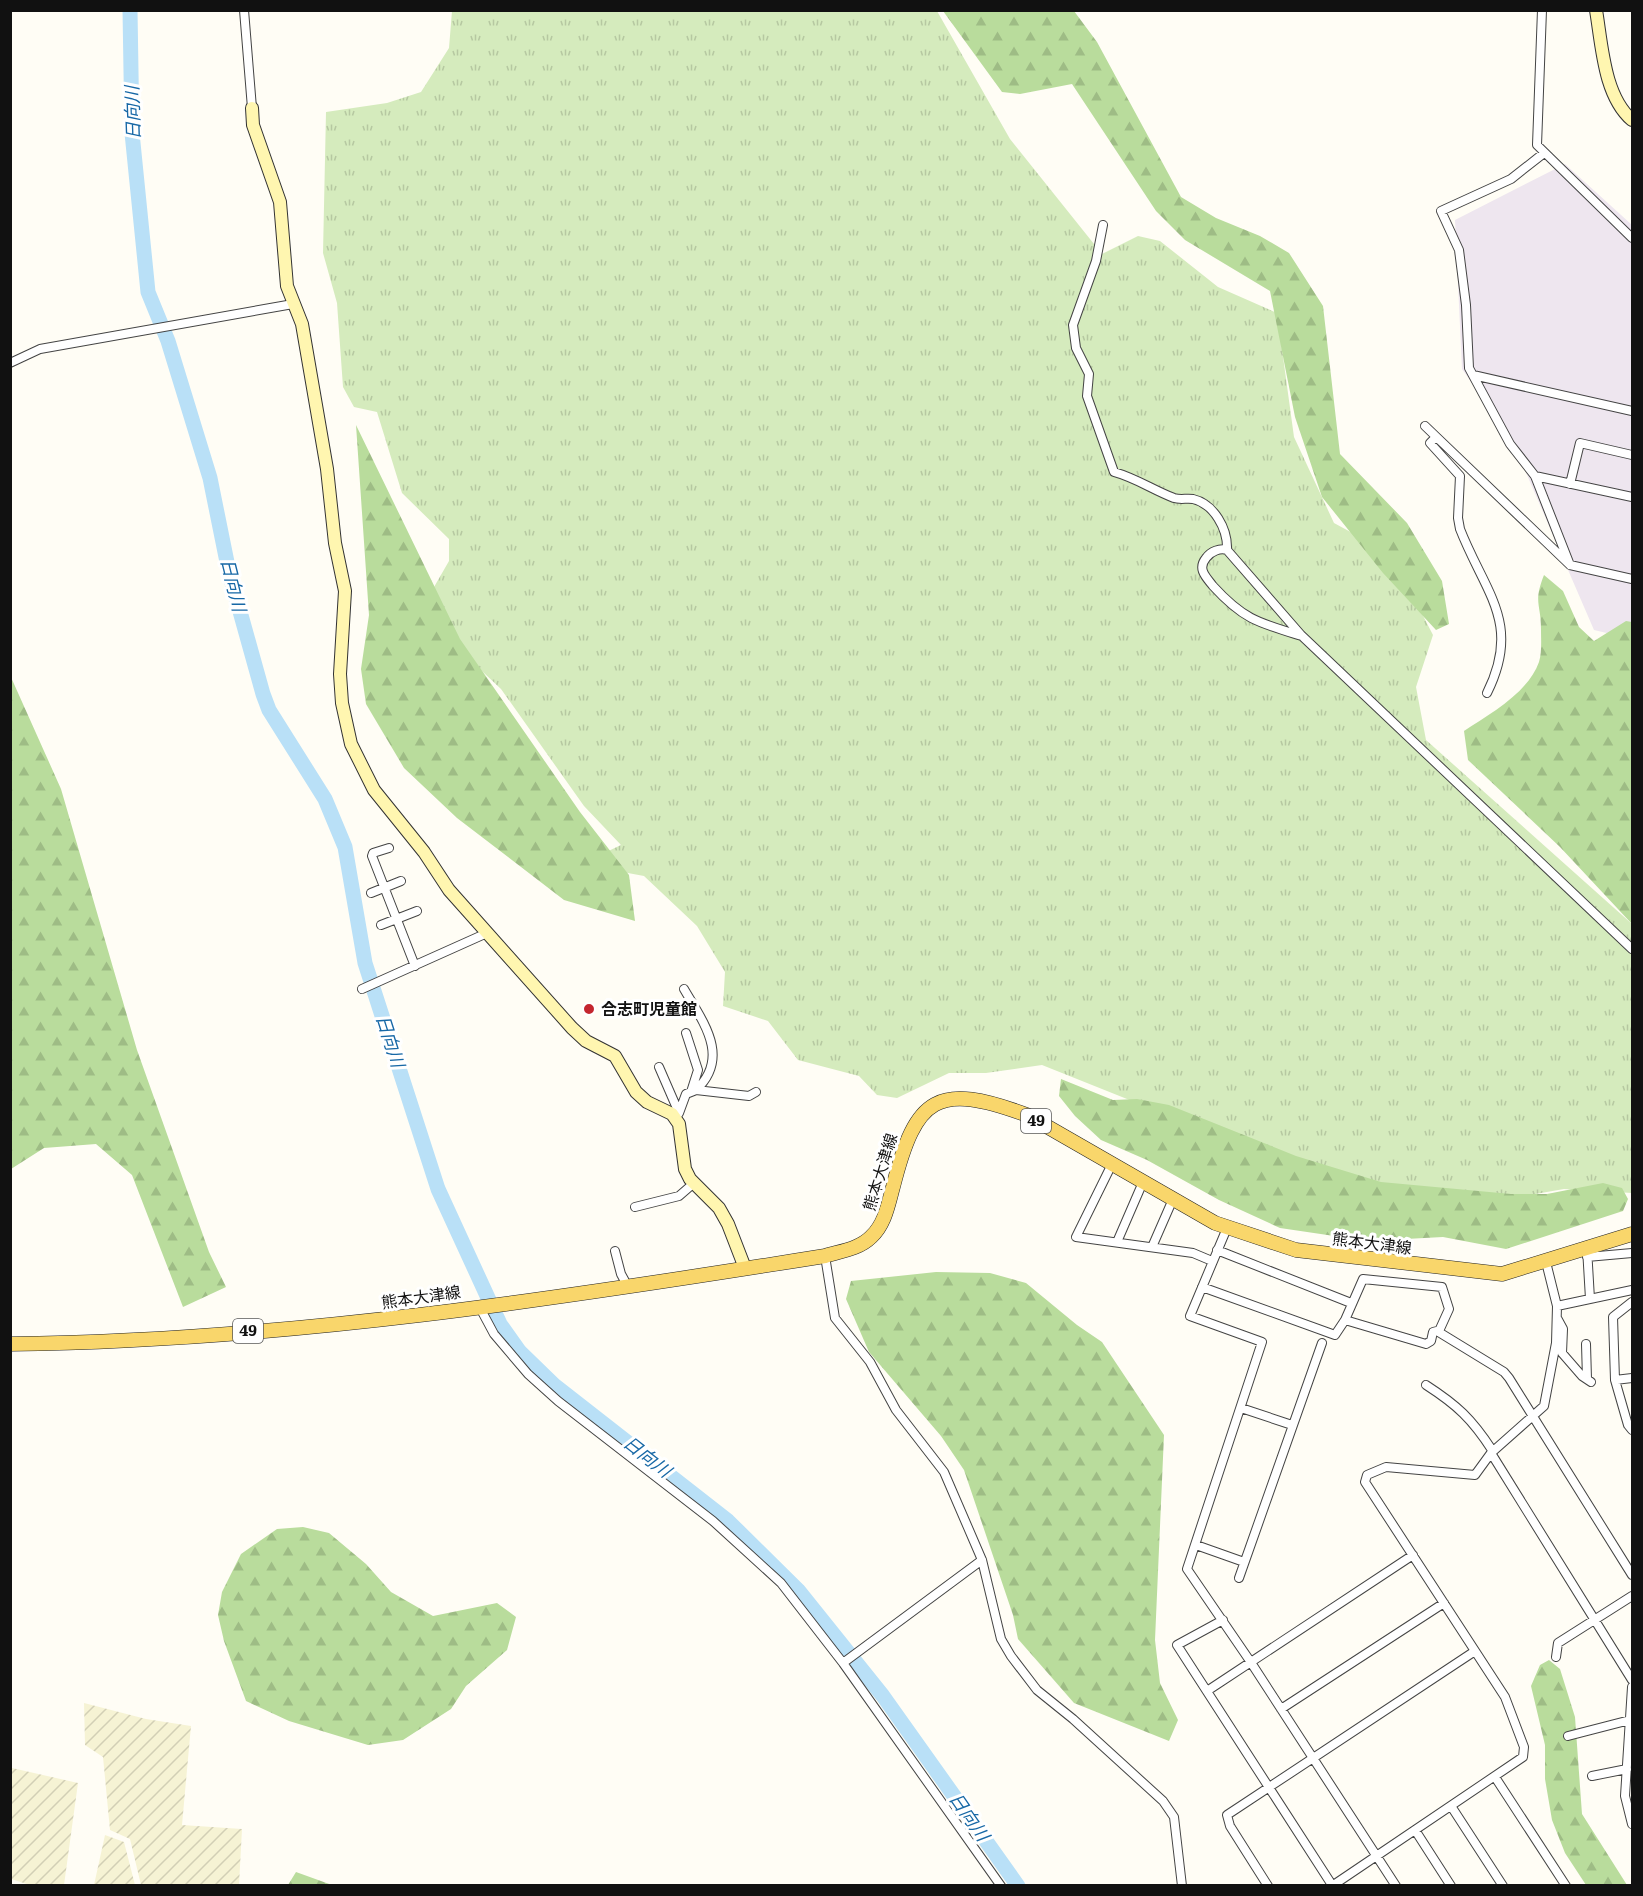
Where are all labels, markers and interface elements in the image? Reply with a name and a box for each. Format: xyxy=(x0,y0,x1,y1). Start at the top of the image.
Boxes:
water label: 日向川 xyxy=(117,84,146,141)
water label: 日向川 xyxy=(215,555,255,616)
place label: 合志町児童館 xyxy=(601,996,697,1020)
marker: 合志町児童館 xyxy=(582,1002,596,1016)
water label: 日向川 xyxy=(370,1011,413,1072)
road number: 49 xyxy=(1021,1109,1051,1133)
street label: 熊本大津線 xyxy=(856,1130,902,1213)
street label: 熊本大津線 xyxy=(1331,1225,1413,1259)
street label: 熊本大津線 xyxy=(380,1279,462,1313)
road number: 49 xyxy=(233,1319,263,1343)
water label: 日向川 xyxy=(618,1429,679,1484)
water label: 日向川 xyxy=(944,1786,998,1848)

